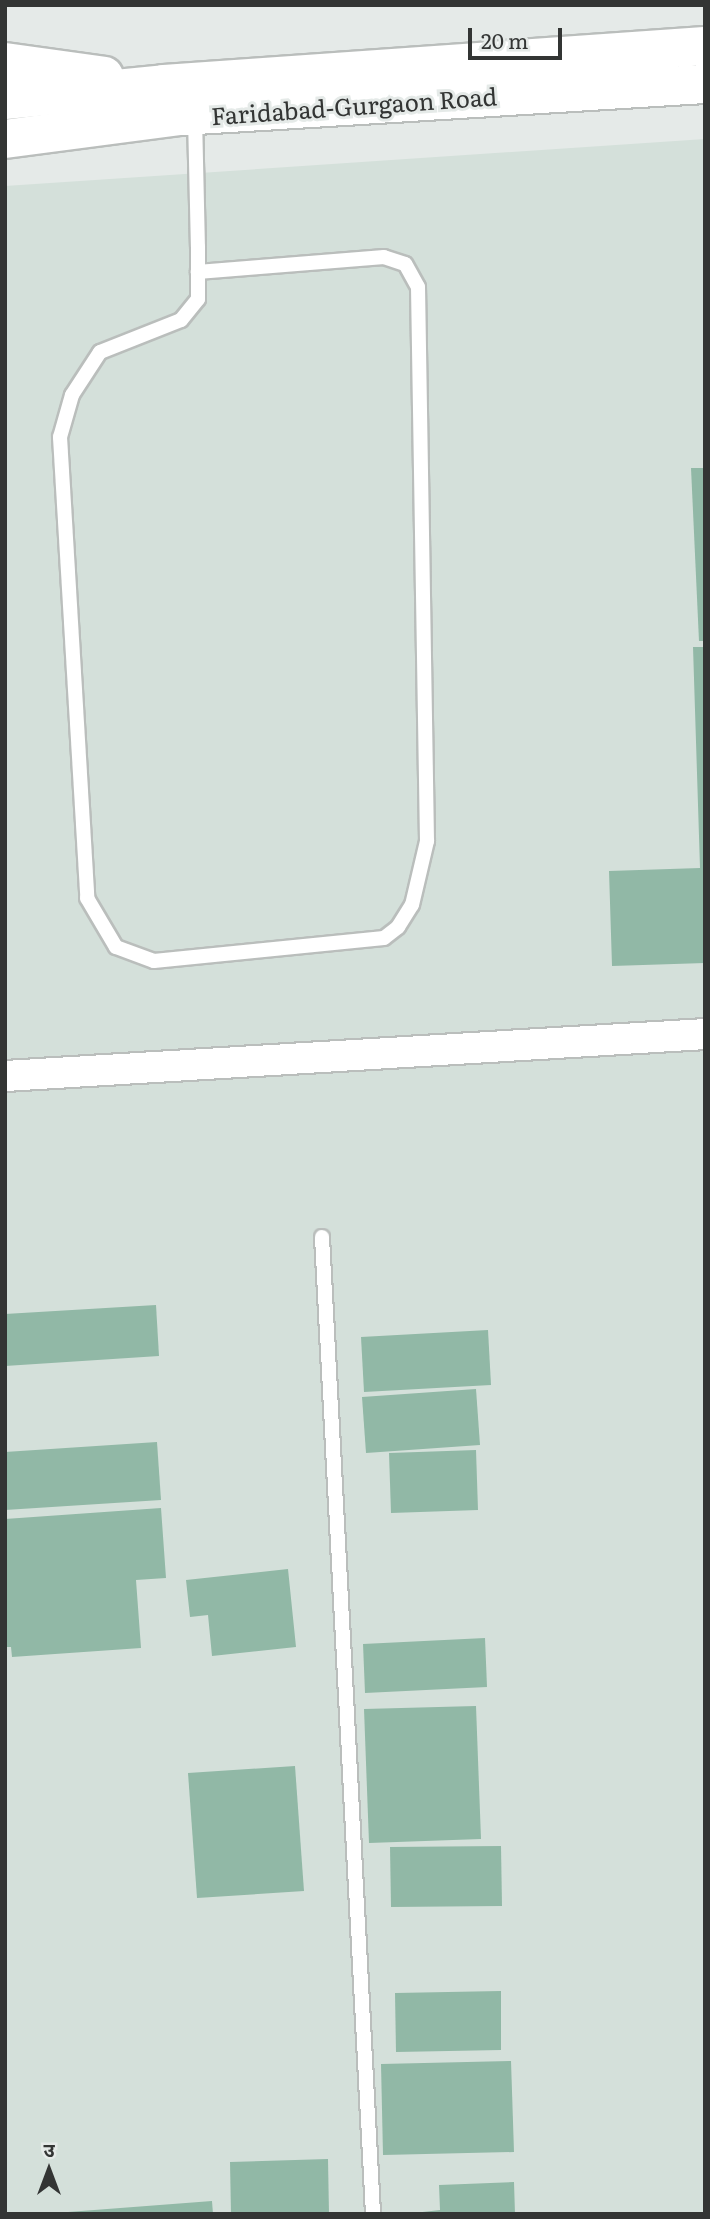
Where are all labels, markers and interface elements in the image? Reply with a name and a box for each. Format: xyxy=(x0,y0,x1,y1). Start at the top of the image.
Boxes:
scale bar xyxy=(472,14,566,58)
text: 20 m xyxy=(481,24,528,55)
street label: Faridabad-Gurgaon Road xyxy=(210,81,498,129)
north arrow xyxy=(14,2135,84,2205)
text: उ xyxy=(43,2135,55,2163)

